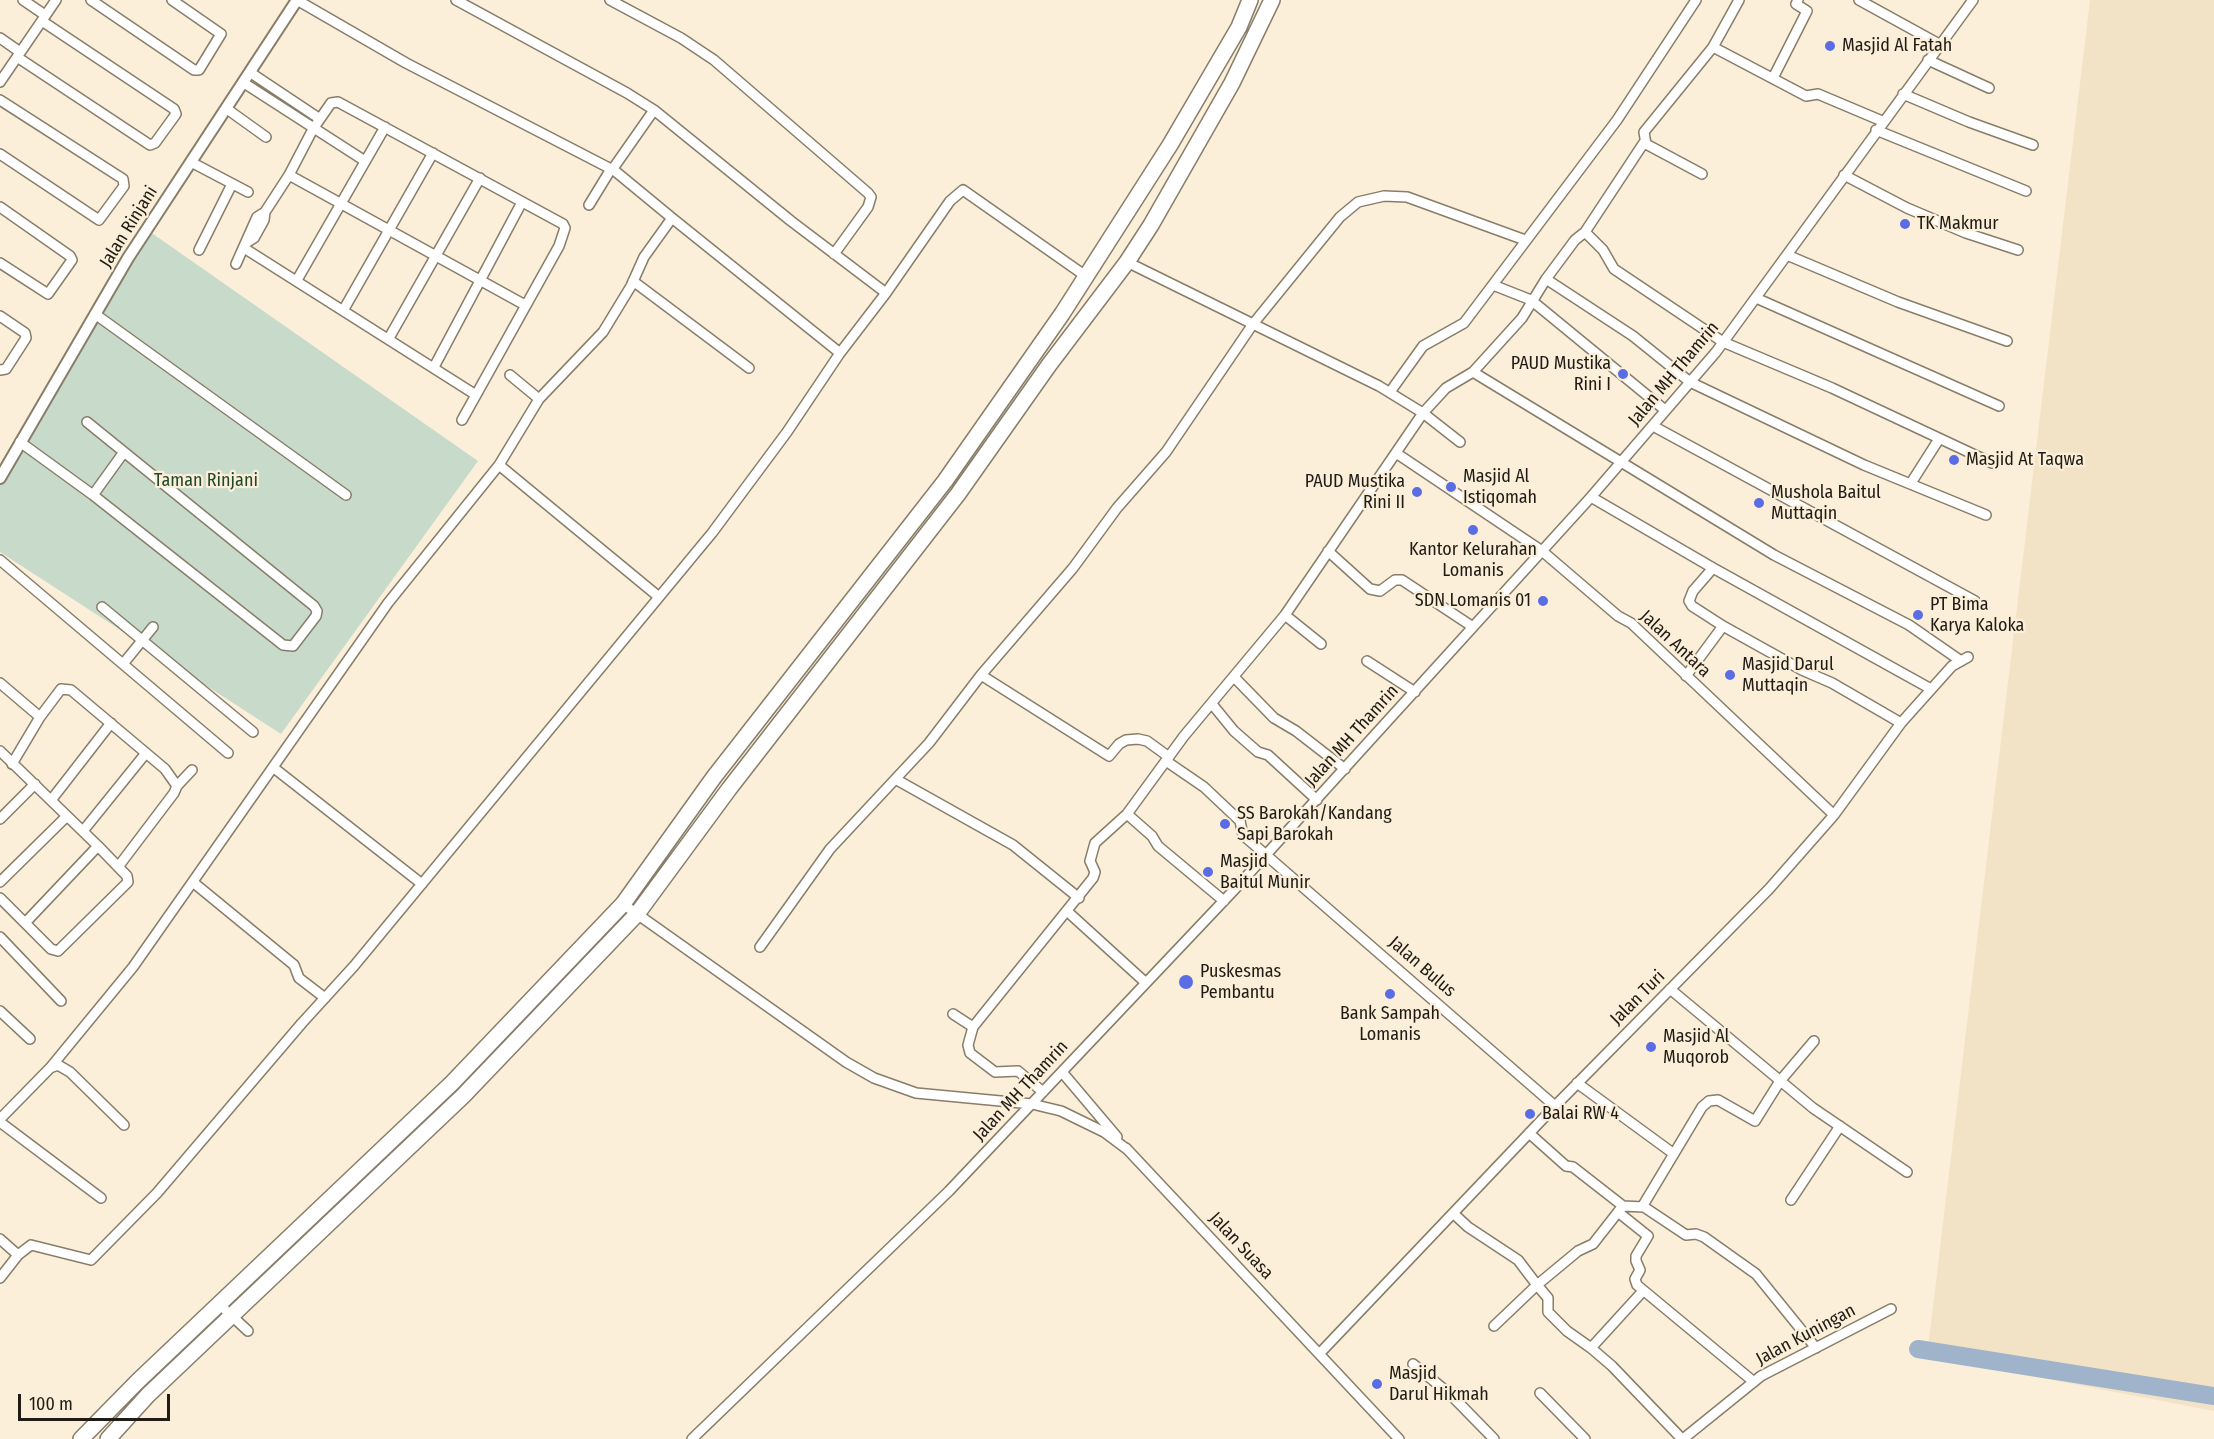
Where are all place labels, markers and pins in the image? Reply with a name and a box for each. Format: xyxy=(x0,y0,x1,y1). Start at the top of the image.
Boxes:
place label: Masjid Al Fatah xyxy=(1842,35,1952,57)
marker: Masjid Al Fatah xyxy=(1823,39,1837,53)
place label: TK Makmur xyxy=(1917,213,1999,235)
marker: TK Makmur xyxy=(1898,217,1912,231)
place label: PAUD Mustika Rini I xyxy=(1511,353,1611,395)
marker: PAUD Mustika Rini I xyxy=(1616,367,1630,381)
place label: Masjid At Taqwa xyxy=(1966,449,2084,471)
marker: Masjid At Taqwa xyxy=(1947,453,1961,467)
place label: Masjid Al Istiqomah xyxy=(1463,466,1537,508)
place label: PAUD Mustika Rini II xyxy=(1305,471,1405,514)
marker: Masjid Al Istiqomah xyxy=(1444,480,1458,494)
place label: Mushola Baitul Muttaqin xyxy=(1771,482,1881,524)
marker: PAUD Mustika Rini II xyxy=(1410,485,1424,499)
marker: Mushola Baitul Muttaqin xyxy=(1752,496,1766,510)
marker: Kantor Kelurahan Lomanis xyxy=(1466,523,1480,537)
place label: Kantor Kelurahan Lomanis xyxy=(1409,539,1537,582)
place label: SDN Lomanis 01 xyxy=(1415,590,1531,612)
marker: SDN Lomanis 01 xyxy=(1536,594,1550,608)
place label: PT Bima Karya Kaloka xyxy=(1930,594,2024,636)
marker: PT Bima Karya Kaloka xyxy=(1911,608,1925,622)
place label: Masjid Darul Muttaqin xyxy=(1742,654,1834,696)
marker: Masjid Darul Muttaqin xyxy=(1723,668,1737,682)
place label: SS Barokah/Kandang Sapi Barokah xyxy=(1237,803,1392,846)
marker: SS Barokah/Kandang Sapi Barokah xyxy=(1218,817,1232,831)
place label: Masjid Baitul Munir xyxy=(1220,851,1310,894)
marker: Masjid Baitul Munir xyxy=(1201,865,1215,879)
place label: Puskesmas Pembantu xyxy=(1200,961,1281,1004)
marker: Puskesmas Pembantu xyxy=(1177,973,1195,991)
marker: Bank Sampah Lomanis xyxy=(1383,987,1397,1001)
place label: Bank Sampah Lomanis xyxy=(1340,1003,1440,1046)
place label: Masjid Al Muqorob xyxy=(1663,1026,1729,1068)
marker: Masjid Al Muqorob xyxy=(1644,1040,1658,1054)
place label: Balai RW 4 xyxy=(1542,1103,1619,1125)
marker: Balai RW 4 xyxy=(1523,1107,1537,1121)
place label: Masjid Darul Hikmah xyxy=(1389,1363,1489,1406)
marker: Masjid Darul Hikmah xyxy=(1370,1377,1384,1391)

